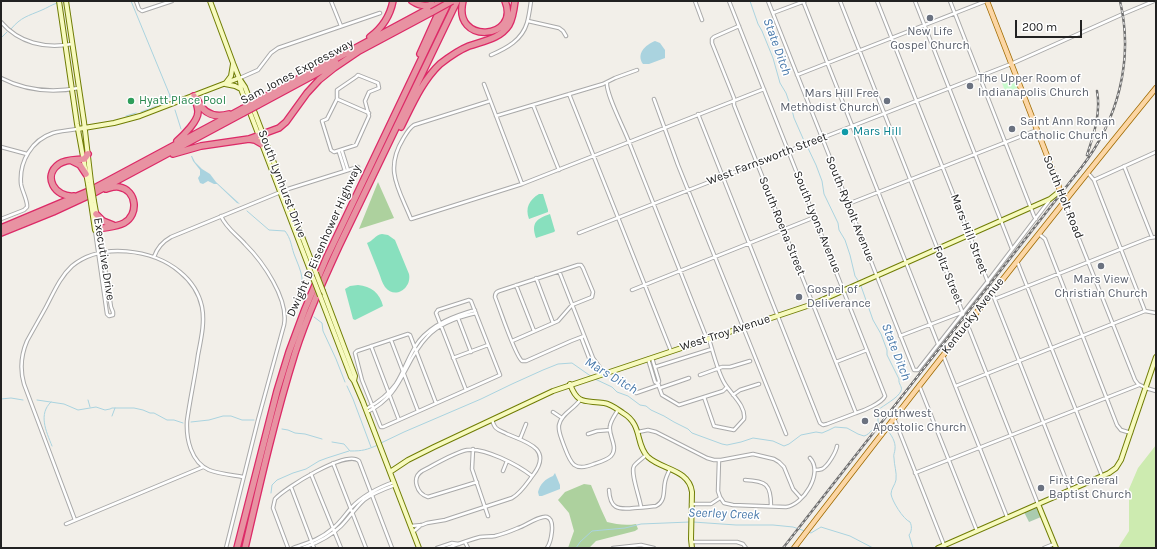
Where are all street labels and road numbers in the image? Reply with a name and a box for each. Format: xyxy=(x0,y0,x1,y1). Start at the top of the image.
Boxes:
street label: Sam Jones Expressway xyxy=(238,36,356,108)
street label: South Lynhurst Drive xyxy=(255,128,309,240)
street label: West Farnsworth Street xyxy=(705,129,829,189)
street label: South Holt Road xyxy=(1040,153,1086,241)
street label: South Rybolt Avenue xyxy=(822,154,878,264)
street label: Dwight D Eisenhower Highway xyxy=(284,163,364,319)
street label: South Lyons Avenue xyxy=(790,169,844,275)
street label: South Roena Street xyxy=(756,174,808,278)
street label: Mars Hill Street xyxy=(947,192,991,276)
street label: Executive Drive xyxy=(90,217,118,301)
street label: Foltz Street xyxy=(930,244,966,306)
street label: Kentucky Avenue xyxy=(939,275,1007,357)
street label: West Troy Avenue xyxy=(678,312,772,354)

